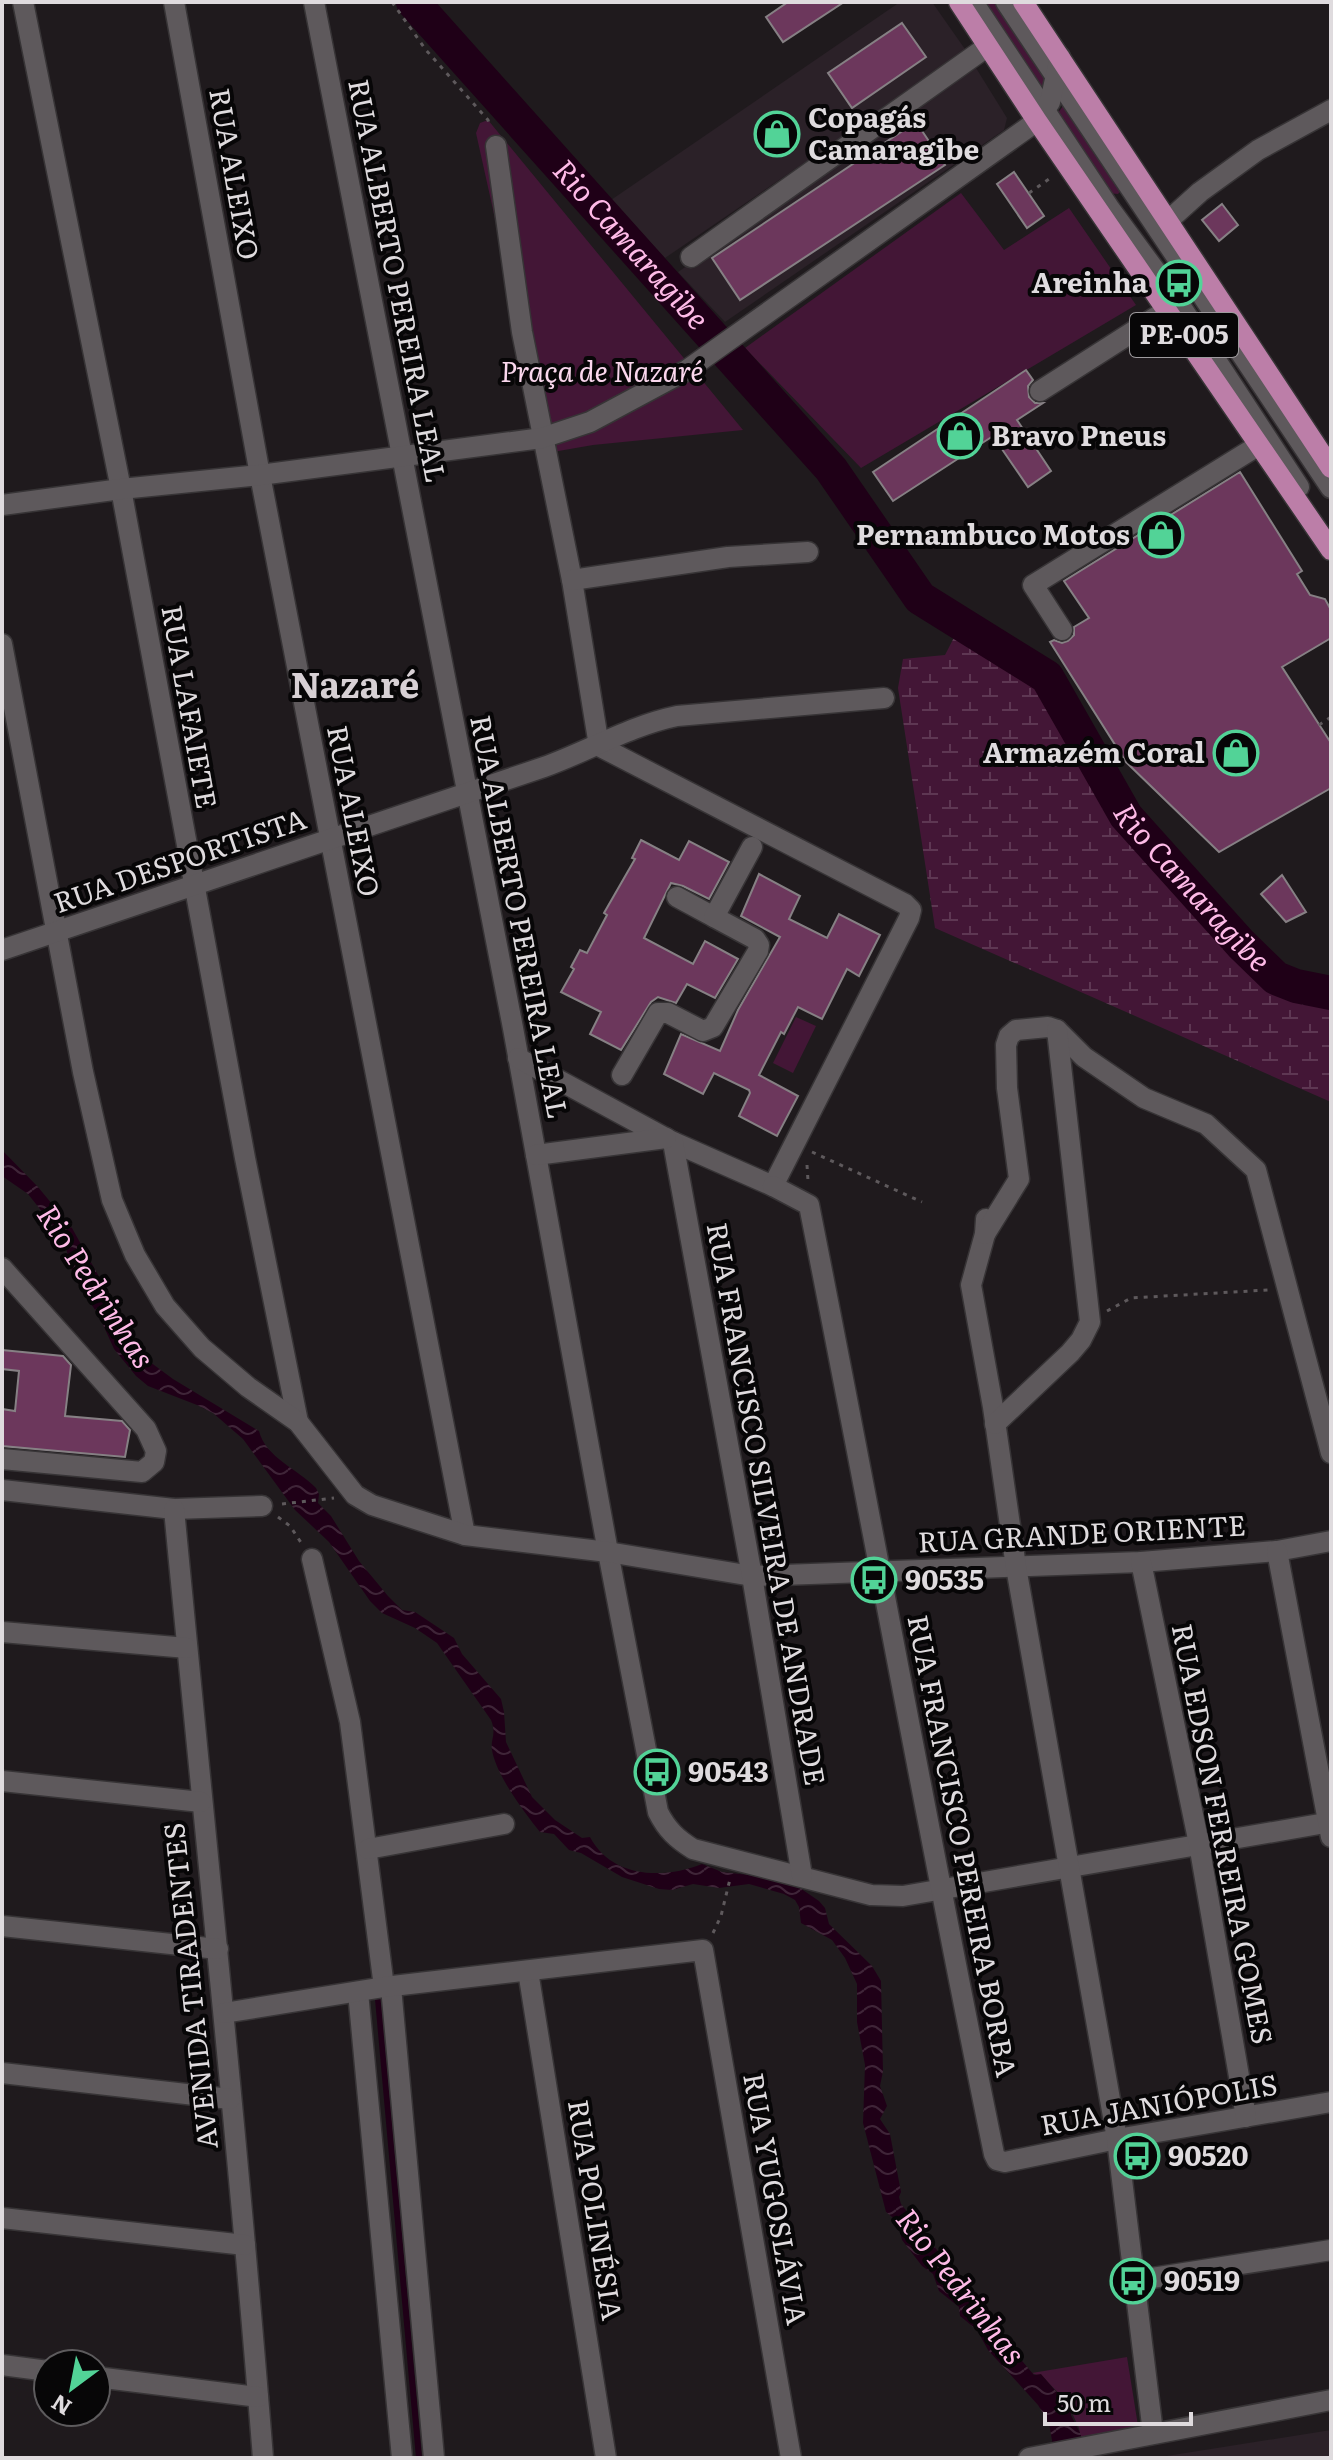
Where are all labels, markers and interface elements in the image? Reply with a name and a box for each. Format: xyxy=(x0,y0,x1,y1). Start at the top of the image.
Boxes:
street label: RUA ALBERTO PEREIRA LEAL xyxy=(339,75,459,486)
street label: RUA ALEIXO xyxy=(200,85,272,263)
place label: Copagás Camaragibe xyxy=(808,95,979,169)
shop icon: Copagás Camaragibe xyxy=(753,110,801,158)
water label: Rio Camaragibe xyxy=(544,148,721,338)
bus stop icon: Areinha xyxy=(1155,259,1203,307)
place label: Areinha xyxy=(1031,260,1149,302)
road number: PE-005 xyxy=(1130,313,1238,357)
park label: Praça de Nazaré xyxy=(500,349,704,391)
shop icon: Bravo Pneus xyxy=(936,412,984,460)
place label: Bravo Pneus xyxy=(991,413,1166,455)
shop icon: Pernambuco Motos xyxy=(1137,511,1185,559)
place label: Pernambuco Motos xyxy=(856,512,1130,554)
street label: RUA LAFAIETE xyxy=(152,602,230,812)
district label: Nazaré xyxy=(291,656,419,709)
street label: RUA ALBERTO PEREIRA LEAL xyxy=(461,711,581,1122)
street label: RUA ALEIXO xyxy=(318,721,392,900)
shop icon: Armazém Coral xyxy=(1212,729,1260,777)
place label: Armazém Coral xyxy=(983,730,1205,772)
water label: Rio Camaragibe xyxy=(1104,794,1282,981)
street label: RUA DESPORTISTA xyxy=(48,796,312,922)
water label: Rio Pedrinhas xyxy=(28,1195,167,1376)
street label: RUA FRANCISCO SILVEIRA DE ANDRADE xyxy=(698,1219,838,1788)
street label: RUA GRANDE ORIENTE xyxy=(917,1502,1247,1562)
bus stop icon: 90535 xyxy=(850,1556,898,1604)
place label: 90535 xyxy=(905,1557,984,1599)
street label: RUA FRANCISCO PEREIRA BORBA xyxy=(899,1611,1029,2081)
street label: RUA EDSON FERREIRA GOMES xyxy=(1163,1620,1285,2047)
bus stop icon: 90543 xyxy=(633,1748,681,1796)
place label: 90543 xyxy=(688,1749,769,1791)
street label: AVENIDA TIRADENTES xyxy=(151,1821,227,2151)
street label: RUA JANIÓPOLIS xyxy=(1037,2062,1280,2145)
street label: RUA YUGOSLÁVIA xyxy=(734,2069,820,2328)
street label: RUA POLINÉSIA xyxy=(559,2096,635,2323)
bus stop icon: 90520 xyxy=(1113,2132,1161,2180)
place label: 90520 xyxy=(1168,2133,1248,2175)
water label: Rio Pedrinhas xyxy=(887,2198,1037,2373)
bus stop icon: 90519 xyxy=(1109,2257,1157,2305)
place label: 90519 xyxy=(1164,2258,1240,2300)
north arrow xyxy=(32,2348,112,2428)
scale bar xyxy=(1045,2376,1191,2426)
text: 50 m xyxy=(1057,2384,1111,2419)
text: N xyxy=(44,2387,77,2425)

